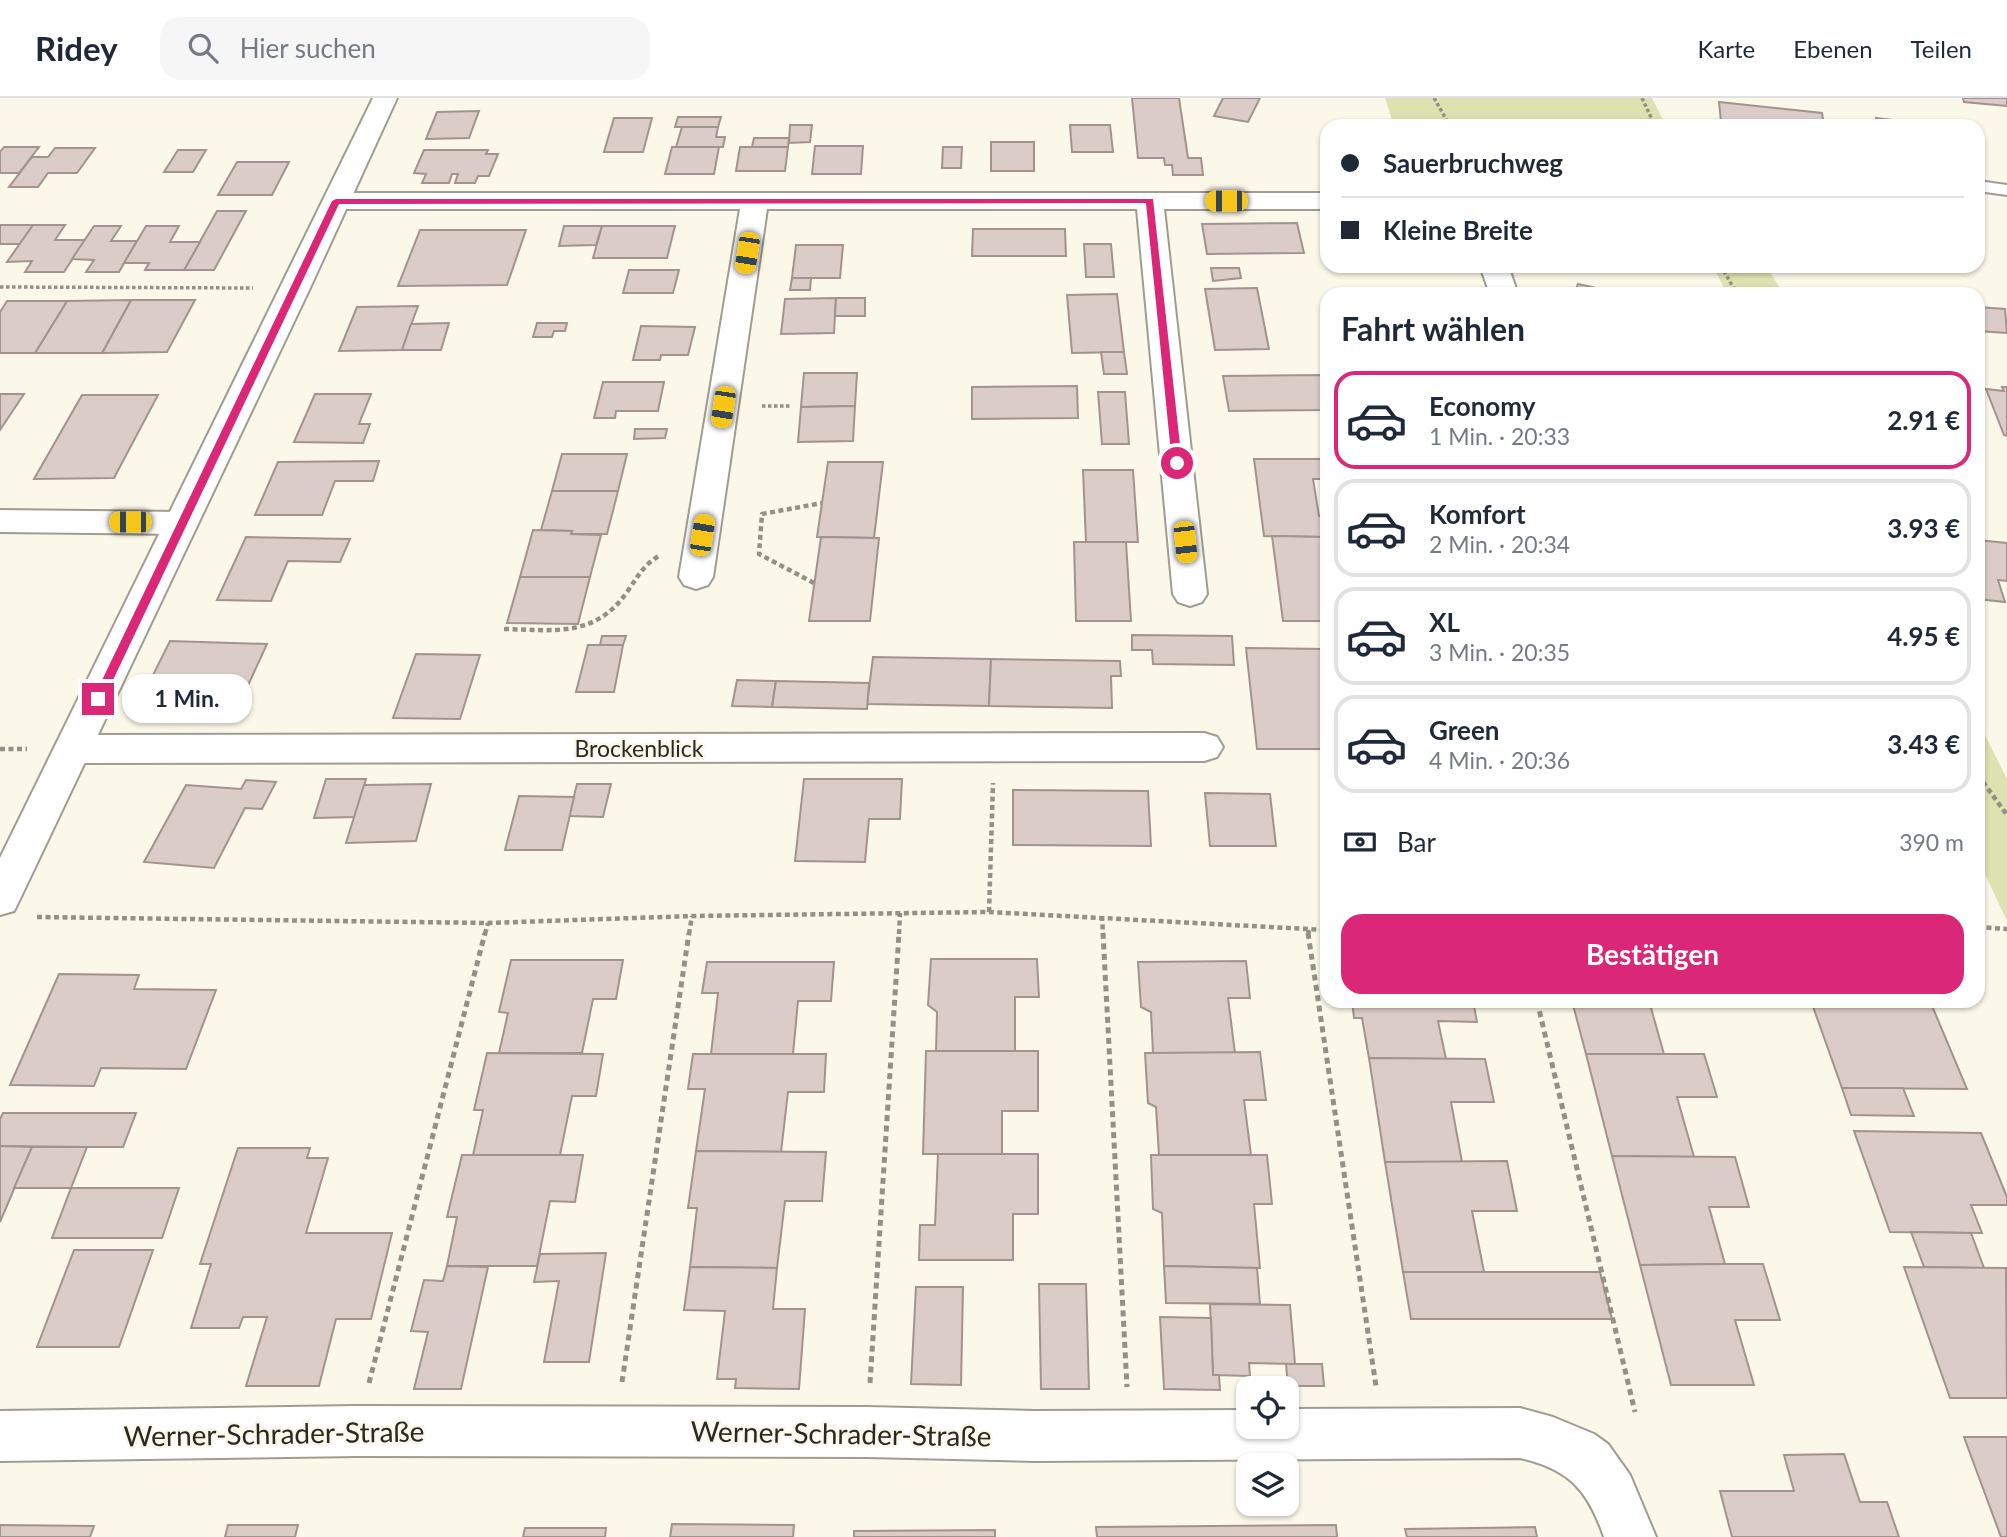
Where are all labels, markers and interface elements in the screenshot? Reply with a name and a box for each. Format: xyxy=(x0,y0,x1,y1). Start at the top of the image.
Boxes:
search box xyxy=(160,17,650,80)
text: Ridey xyxy=(35,28,118,68)
icon: search xyxy=(184,29,222,67)
text: Hier suchen xyxy=(240,32,376,64)
text: Karte xyxy=(1698,34,1755,63)
text: Ebenen xyxy=(1793,34,1873,63)
text: Teilen xyxy=(1911,34,1972,63)
text: Sauerbruchweg xyxy=(1383,147,1563,179)
car xyxy=(1206,191,1248,212)
text: Kleine Breite xyxy=(1383,214,1533,246)
car xyxy=(734,231,761,275)
text: Fahrt wählen xyxy=(1341,309,1525,348)
car xyxy=(710,385,737,429)
icon: car xyxy=(1345,389,1408,452)
text: Economy xyxy=(1429,390,1535,422)
text: 2.91 € xyxy=(1887,404,1960,436)
text: 1 Min. · 20:33 xyxy=(1429,422,1570,450)
route start xyxy=(1161,447,1193,479)
icon: car xyxy=(1345,497,1408,560)
text: Komfort xyxy=(1429,498,1526,530)
car xyxy=(110,512,152,533)
text: 3.93 € xyxy=(1887,512,1960,544)
car xyxy=(689,513,716,557)
car xyxy=(1173,520,1198,564)
text: 2 Min. · 20:34 xyxy=(1429,530,1570,558)
icon: car xyxy=(1345,605,1408,668)
text: XL xyxy=(1429,606,1460,638)
text: 4.95 € xyxy=(1887,620,1960,652)
text: 3 Min. · 20:35 xyxy=(1429,638,1570,666)
callout: 1 Min. xyxy=(122,674,252,724)
route end xyxy=(82,683,114,715)
text: 1 Min. xyxy=(155,684,219,712)
icon: car xyxy=(1345,713,1408,776)
text: Green xyxy=(1429,714,1499,746)
text: 3.43 € xyxy=(1887,728,1960,760)
street label: Brockenblick xyxy=(574,734,704,762)
text: 4 Min. · 20:36 xyxy=(1429,746,1570,774)
icon: cash xyxy=(1341,823,1379,861)
text: Bar xyxy=(1397,826,1436,858)
text: 390 m xyxy=(1899,828,1964,856)
button: Bestätigen xyxy=(1341,914,1964,994)
map controls xyxy=(1236,1376,1299,1516)
button: locate xyxy=(1236,1376,1299,1439)
street label: Werner-Schrader-Straße xyxy=(123,1413,425,1453)
street label: Werner-Schrader-Straße xyxy=(690,1413,992,1453)
button: layers xyxy=(1236,1453,1299,1516)

